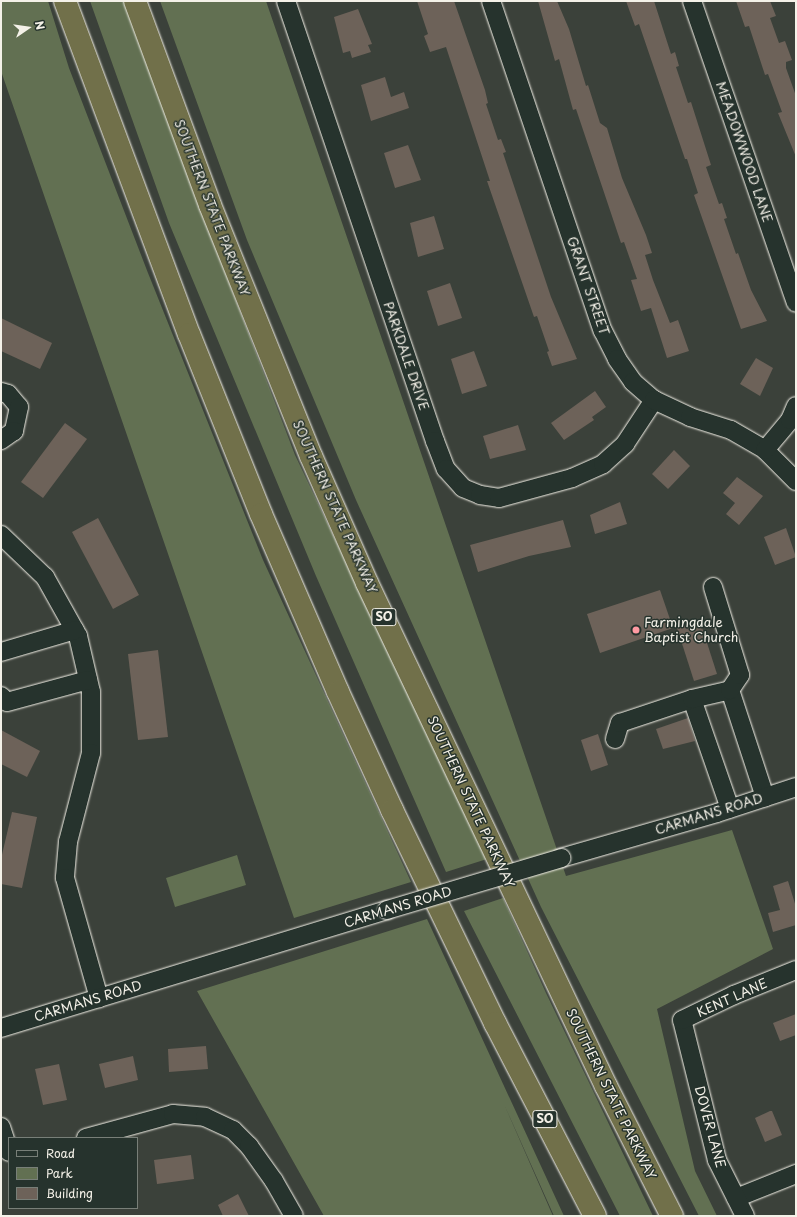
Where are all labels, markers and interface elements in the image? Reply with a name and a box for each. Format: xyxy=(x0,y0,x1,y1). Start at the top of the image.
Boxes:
north arrow xyxy=(8,8,48,48)
text: N xyxy=(31,19,49,31)
street label: MEADOWWOOD LANE xyxy=(712,79,776,225)
street label: SOUTHERN STATE PARKWAY xyxy=(171,117,253,299)
street label: GRANT STREET xyxy=(564,234,612,338)
street label: PARKDALE DRIVE xyxy=(380,299,432,413)
street label: SOUTHERN STATE PARKWAY xyxy=(289,417,381,597)
road number: SO xyxy=(371,607,397,627)
place label: Farmingdale Baptist Church xyxy=(644,615,739,646)
marker: Farmingdale Baptist Church xyxy=(631,625,641,635)
street label: SOUTHERN STATE PARKWAY xyxy=(424,713,518,891)
street label: CARMANS ROAD xyxy=(653,790,765,838)
street label: CARMANS ROAD xyxy=(342,883,454,931)
street label: KENT LANE xyxy=(694,975,770,1021)
street label: CARMANS ROAD xyxy=(32,977,144,1025)
street label: SOUTHERN STATE PARKWAY xyxy=(563,1006,659,1182)
street label: DOVER LANE xyxy=(691,1084,729,1170)
road number: SO xyxy=(532,1109,558,1129)
legend xyxy=(8,1137,138,1209)
text: Road xyxy=(46,1144,75,1162)
text: Park xyxy=(46,1164,73,1182)
text: Building xyxy=(46,1184,93,1202)

